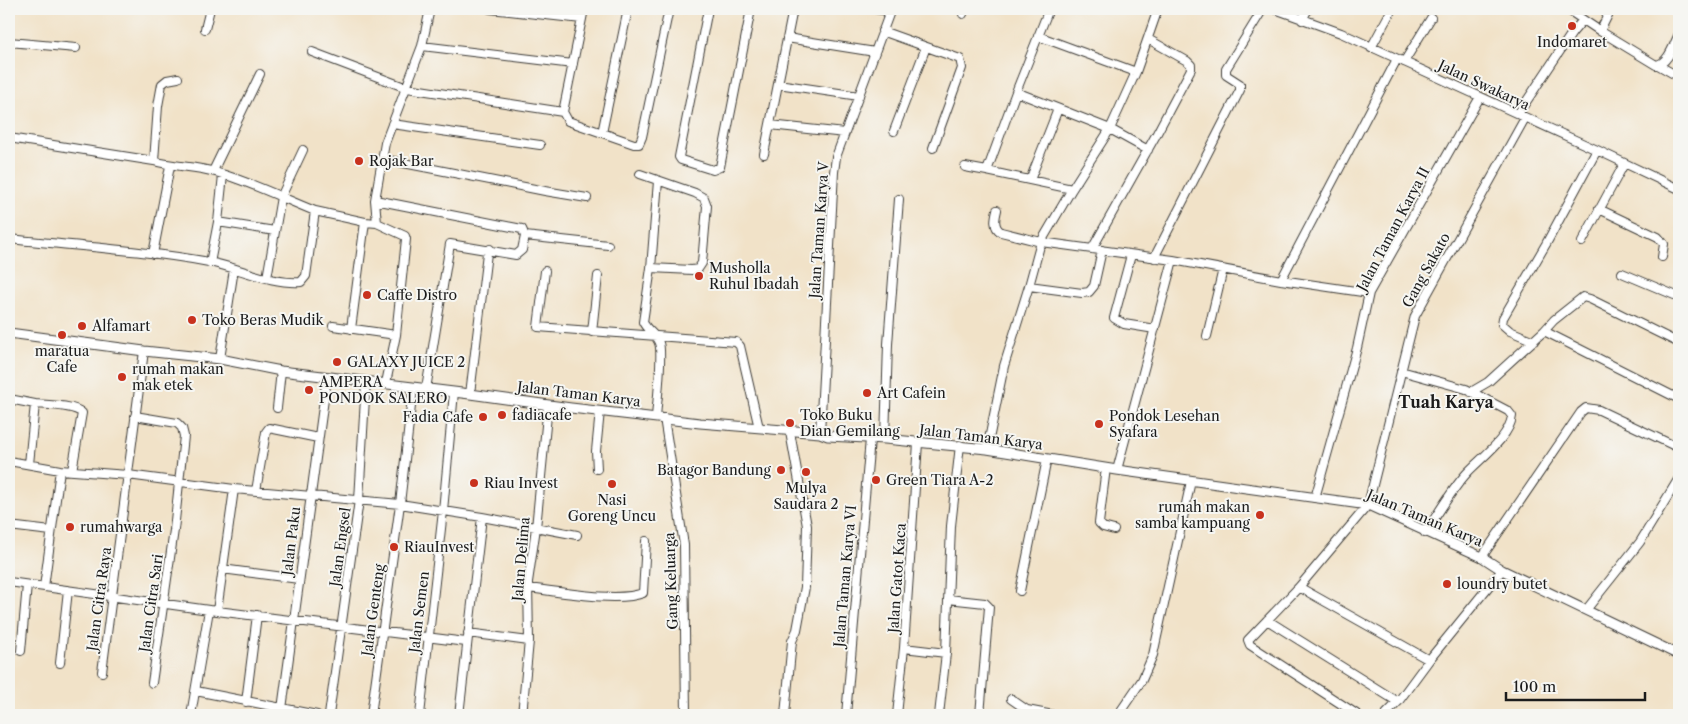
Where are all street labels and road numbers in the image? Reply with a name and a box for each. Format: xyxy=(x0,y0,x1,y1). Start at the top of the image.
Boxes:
street label: Jalan Swakarya xyxy=(1434,55,1533,114)
street label: Jalan Taman Karya V xyxy=(805,160,833,301)
street label: Jalan Taman Karya II xyxy=(1352,164,1433,296)
street label: Gang Sakato xyxy=(1398,229,1454,311)
street label: Jalan Taman Karya xyxy=(514,377,642,411)
street label: Jalan Taman Karya xyxy=(916,420,1044,454)
street label: Jalan Taman Karya xyxy=(1362,485,1486,551)
street label: Jalan Taman Karya VI xyxy=(830,504,860,650)
street label: Jalan Paku xyxy=(278,505,304,578)
street label: Jalan Engsel xyxy=(325,506,354,590)
street label: Jalan Delima xyxy=(508,516,534,604)
street label: Jalan Gatot Kaca xyxy=(884,522,910,636)
street label: Gang Keluarga xyxy=(660,531,682,630)
street label: Jalan Citra Raya xyxy=(82,545,115,654)
street label: Jalan Citra Sari xyxy=(135,553,167,655)
street label: Jalan Genteng xyxy=(357,562,388,659)
street label: Jalan Semen xyxy=(405,570,433,656)

